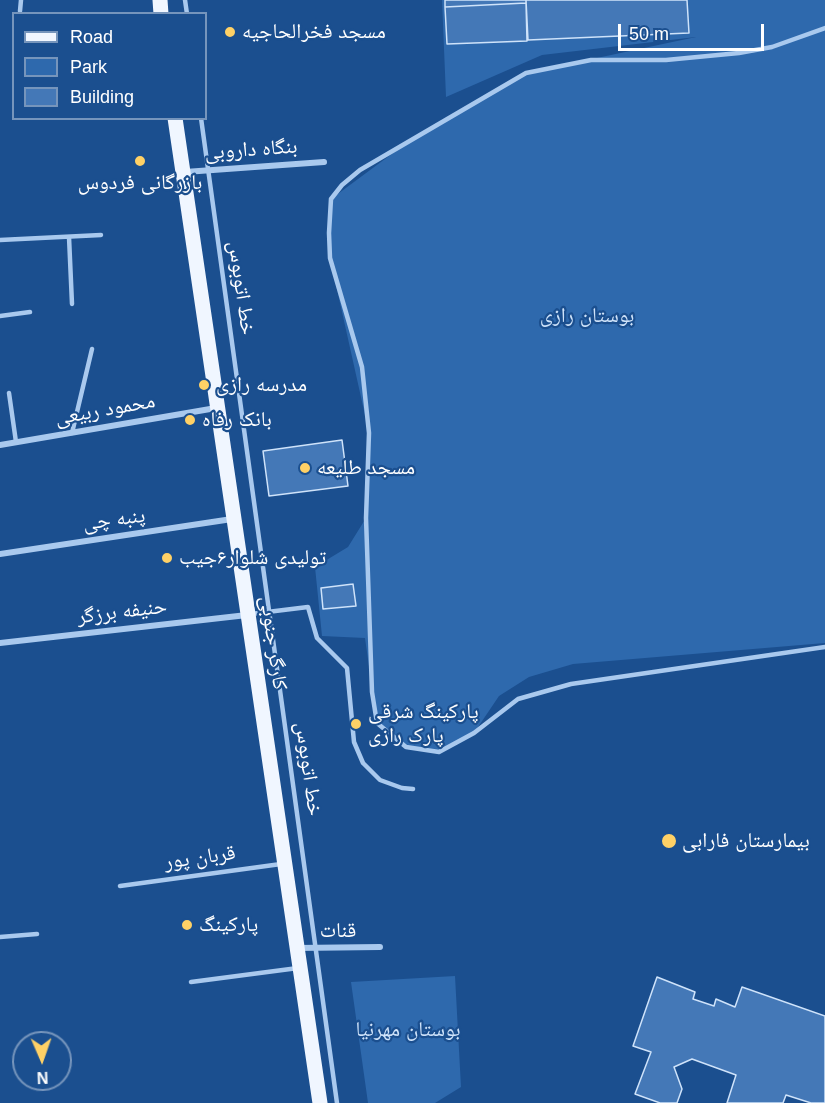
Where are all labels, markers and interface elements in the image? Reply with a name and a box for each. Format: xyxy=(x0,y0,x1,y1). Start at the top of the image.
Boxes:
legend xyxy=(12,12,207,120)
scale bar xyxy=(621,12,766,50)
place label: مسجد فخرالحاجیه xyxy=(242,19,386,45)
text: 50 m xyxy=(629,24,669,44)
marker: مسجد فخرالحاجیه xyxy=(223,25,237,39)
text: Road xyxy=(70,27,113,47)
text: Park xyxy=(70,57,107,77)
text: Building xyxy=(70,87,134,107)
street label: بنگاه داروبی xyxy=(204,134,298,166)
marker: بازرگانی فردوس xyxy=(133,154,147,168)
place label: بازرگانی فردوس xyxy=(78,170,202,196)
street label: خط اتوبوس xyxy=(222,240,260,336)
park label: بوستان رازی xyxy=(540,303,634,329)
place label: مدرسه رازی xyxy=(216,372,307,398)
marker: مدرسه رازی xyxy=(197,378,211,392)
street label: محمود ربیعی xyxy=(53,389,157,431)
place label: بانک رفاه xyxy=(202,407,272,433)
marker: بانک رفاه xyxy=(183,413,197,427)
place label: مسجد طلیعه xyxy=(317,455,415,481)
marker: مسجد طلیعه xyxy=(298,461,312,475)
street label: پنبه چی xyxy=(81,503,147,537)
place label: تولیدی شلوار۶جیب xyxy=(179,545,326,571)
marker: تولیدی شلوار۶جیب xyxy=(160,551,174,565)
street label: حنیفه برزگر xyxy=(76,594,168,630)
street label: کارگر جنوبی xyxy=(254,594,292,692)
place label: پارکینگ شرقی پارک رازی xyxy=(368,699,479,749)
marker: پارکینگ شرقی پارک رازی xyxy=(349,717,363,731)
street label: خط اتوبوس xyxy=(289,721,327,817)
place label: بیمارستان فارابی xyxy=(682,828,810,854)
marker: بیمارستان فارابی xyxy=(660,832,678,850)
street label: قربان پور xyxy=(163,841,237,875)
place label: پارکینگ xyxy=(199,912,258,938)
marker: پارکینگ xyxy=(180,918,194,932)
street label: قنات xyxy=(320,918,356,944)
park label: بوستان مهرنیا xyxy=(355,1017,461,1043)
north arrow xyxy=(12,1031,72,1091)
text: N xyxy=(37,1069,49,1086)

